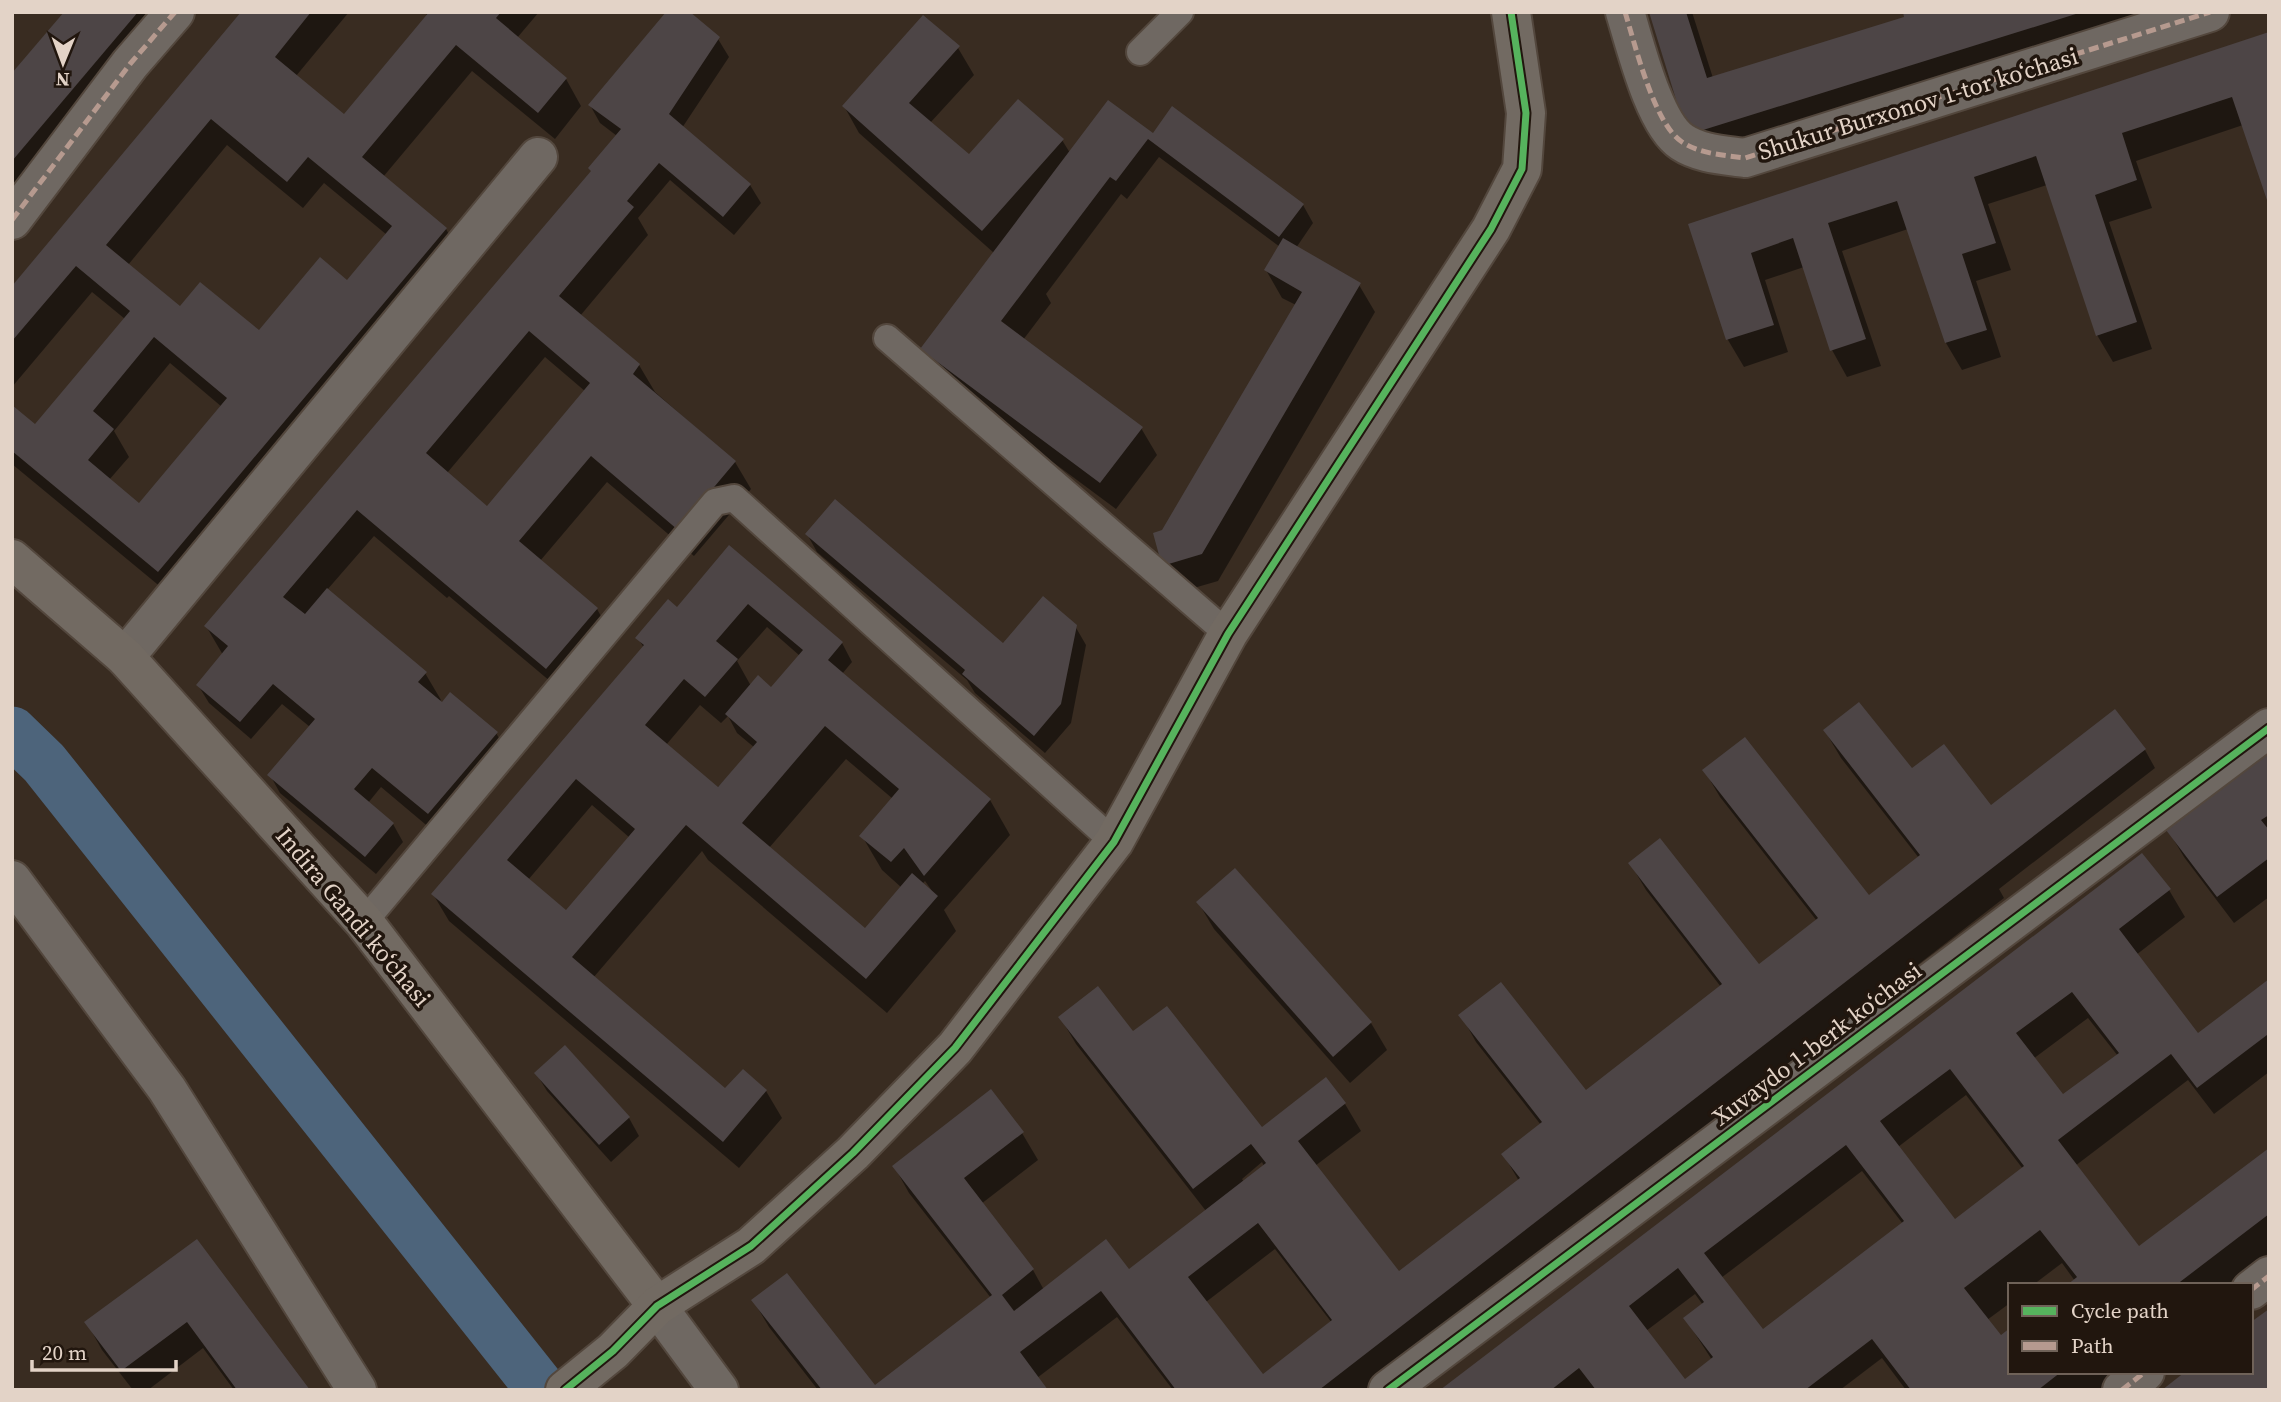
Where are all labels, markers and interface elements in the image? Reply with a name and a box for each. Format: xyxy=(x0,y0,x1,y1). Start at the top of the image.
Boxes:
north arrow xyxy=(28,28,98,98)
street label: Shukur Burxonov 1-tor koʻchasi xyxy=(1754,39,2082,168)
text: N xyxy=(55,67,70,93)
street label: Indira Gandi koʻchasi xyxy=(268,820,438,1014)
street label: Xuvaydo 1-berk koʻchasi xyxy=(1705,954,1928,1133)
legend xyxy=(2008,1283,2253,1374)
text: Cycle path xyxy=(2071,1296,2169,1325)
scale bar xyxy=(32,1328,175,1372)
text: Path xyxy=(2071,1331,2114,1360)
text: 20 m xyxy=(42,1338,87,1367)

